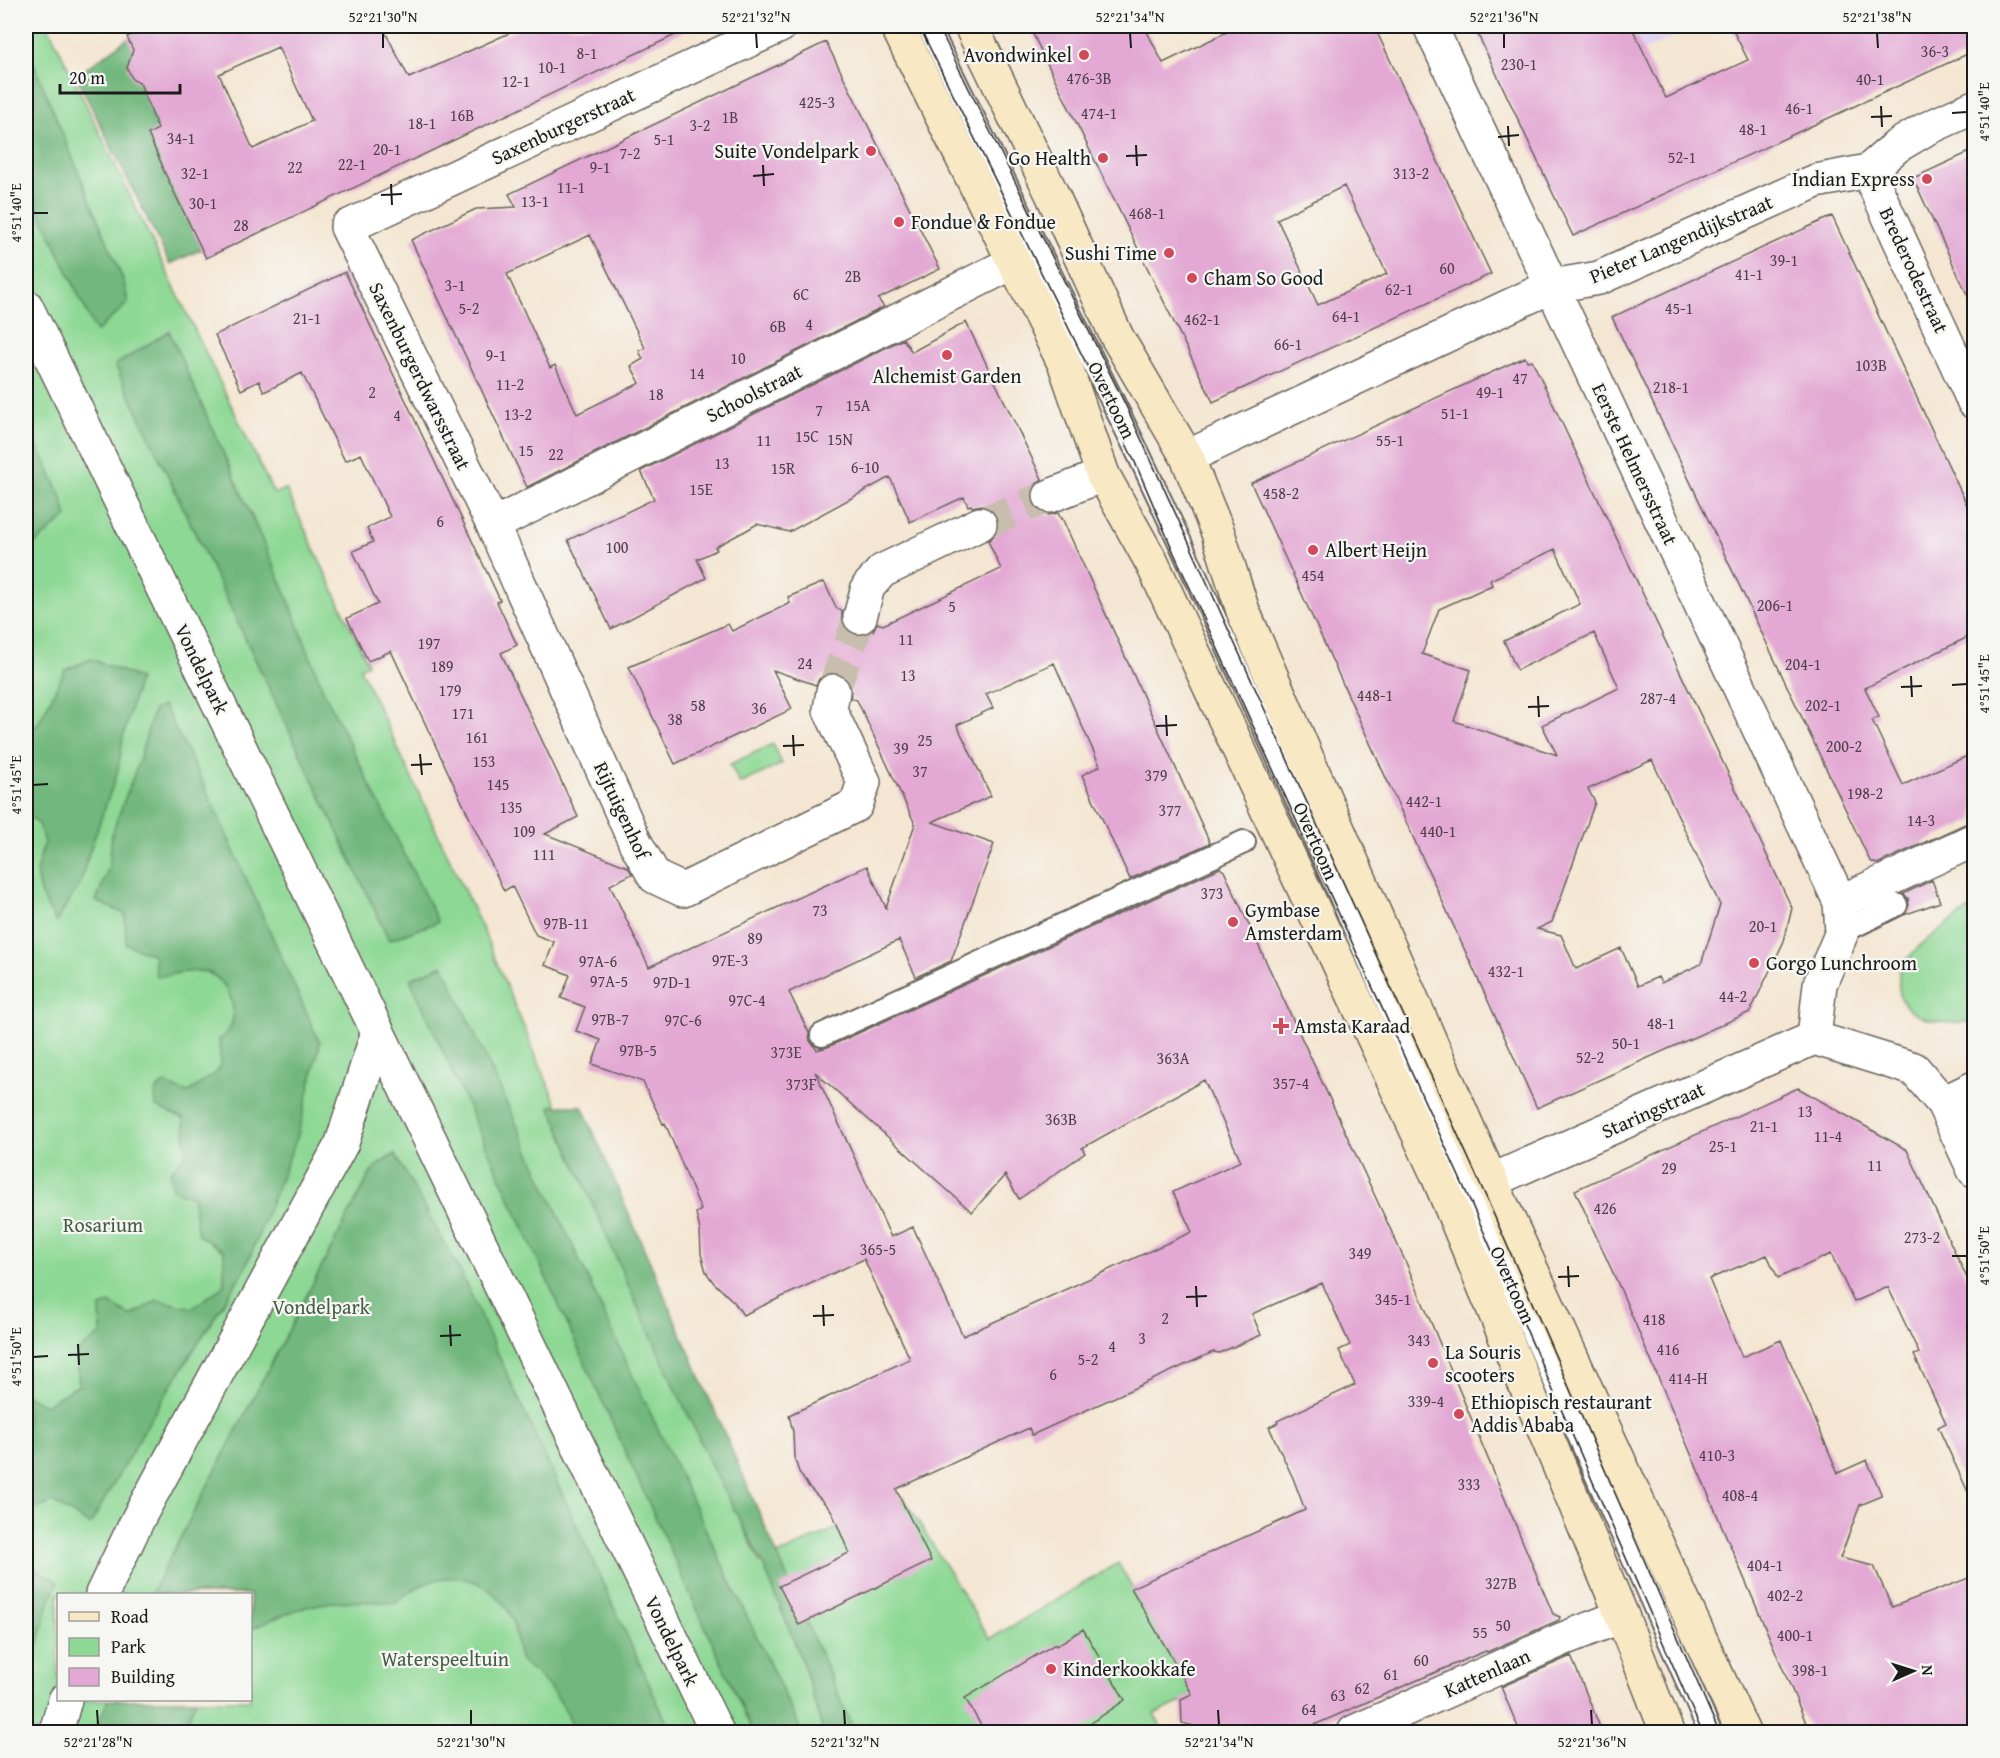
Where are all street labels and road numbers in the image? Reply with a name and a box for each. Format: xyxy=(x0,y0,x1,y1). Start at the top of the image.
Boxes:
street label: Saxenburgerstraat xyxy=(486,79,639,172)
street label: Pieter Langendijkstraat xyxy=(1585,187,1777,290)
street label: Brederodestraat xyxy=(1873,202,1956,338)
street label: Saxenburgerdwarsstraat xyxy=(362,277,479,475)
street label: Schoolstraat xyxy=(701,356,807,429)
street label: Overtoom xyxy=(1081,356,1144,444)
street label: Eerste Helmersstraat xyxy=(1585,378,1686,550)
street label: Vondelpark xyxy=(168,619,237,720)
street label: Rijtuigenhof xyxy=(587,756,659,866)
street label: Overtoom xyxy=(1286,797,1347,885)
street label: Staringstraat xyxy=(1596,1074,1709,1145)
street label: Overtoom xyxy=(1483,1241,1544,1329)
street label: Vondelpark xyxy=(638,1591,707,1692)
street label: Kattenlaan xyxy=(1439,1641,1535,1704)

